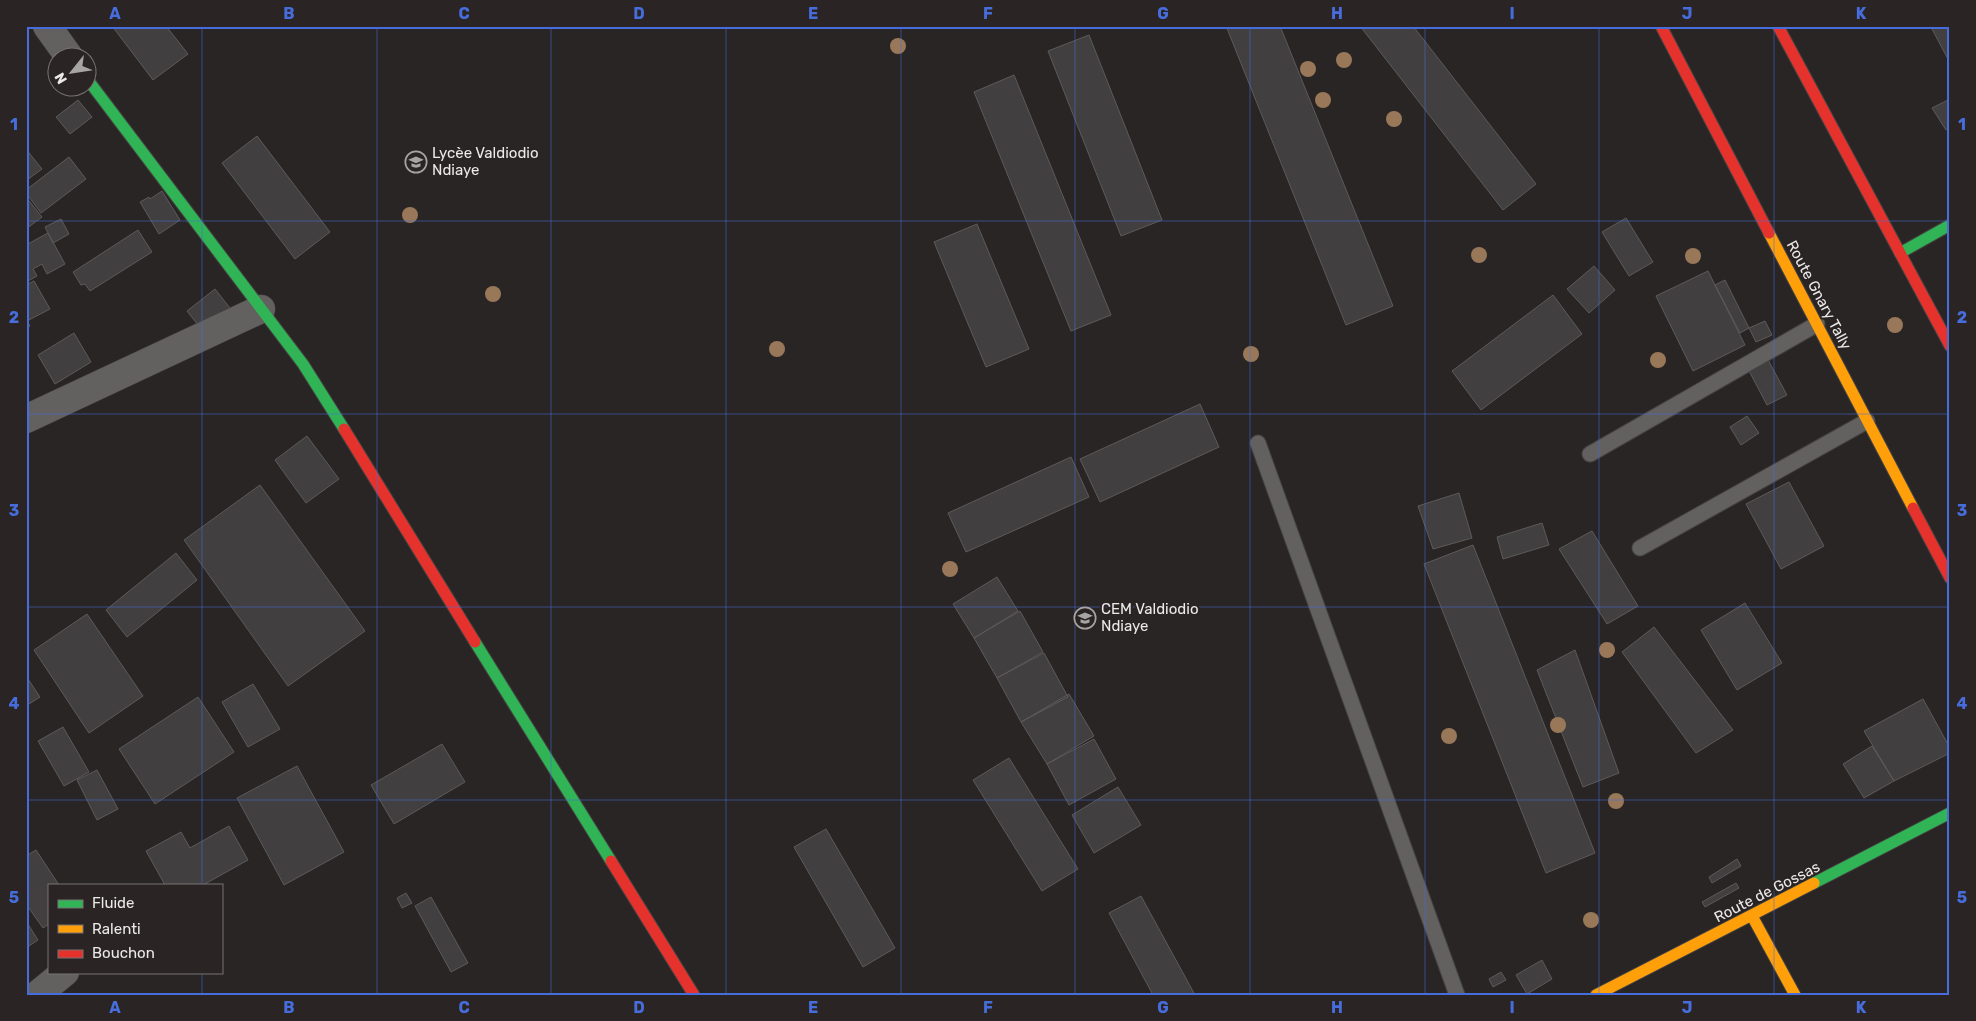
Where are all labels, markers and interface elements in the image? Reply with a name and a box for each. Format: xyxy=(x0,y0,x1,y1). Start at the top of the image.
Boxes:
text: A xyxy=(109,4,121,23)
text: B xyxy=(283,4,295,23)
text: C xyxy=(458,4,470,23)
text: D xyxy=(633,4,645,23)
text: E xyxy=(808,4,818,23)
text: F xyxy=(983,4,993,23)
text: G xyxy=(1157,4,1169,23)
text: H xyxy=(1331,4,1343,23)
text: I xyxy=(1509,4,1515,23)
text: J xyxy=(1682,4,1692,23)
text: K xyxy=(1856,4,1867,23)
north arrow xyxy=(48,48,98,98)
text: N xyxy=(51,70,71,87)
text: 1 xyxy=(10,115,18,134)
text: 1 xyxy=(1958,115,1966,134)
place label: Lycèe Valdiodio Ndiaye xyxy=(432,144,539,179)
school or university icon: Lycèe Valdiodio Ndiaye xyxy=(404,150,428,174)
street label: Route Gnary Tally xyxy=(1783,237,1855,353)
text: 2 xyxy=(9,308,19,327)
text: 2 xyxy=(1957,308,1967,327)
text: 3 xyxy=(9,501,19,520)
text: 3 xyxy=(1957,501,1967,520)
place label: CEM Valdiodio Ndiaye xyxy=(1101,600,1199,635)
school or university icon: CEM Valdiodio Ndiaye xyxy=(1073,606,1097,630)
text: 4 xyxy=(9,694,20,713)
text: 4 xyxy=(1957,694,1968,713)
street label: Route de Gossas xyxy=(1711,857,1823,926)
legend xyxy=(48,884,222,974)
text: 5 xyxy=(9,888,19,907)
text: 5 xyxy=(1957,888,1967,907)
text: Fluide xyxy=(92,894,134,912)
text: Ralenti xyxy=(92,920,141,938)
text: Bouchon xyxy=(92,944,155,962)
text: A xyxy=(109,998,121,1017)
text: B xyxy=(283,998,295,1017)
text: C xyxy=(458,998,470,1017)
text: D xyxy=(633,998,645,1017)
text: E xyxy=(808,998,818,1017)
text: F xyxy=(983,998,993,1017)
text: G xyxy=(1157,998,1169,1017)
text: H xyxy=(1331,998,1343,1017)
text: I xyxy=(1509,998,1515,1017)
text: J xyxy=(1682,998,1692,1017)
text: K xyxy=(1856,998,1867,1017)

